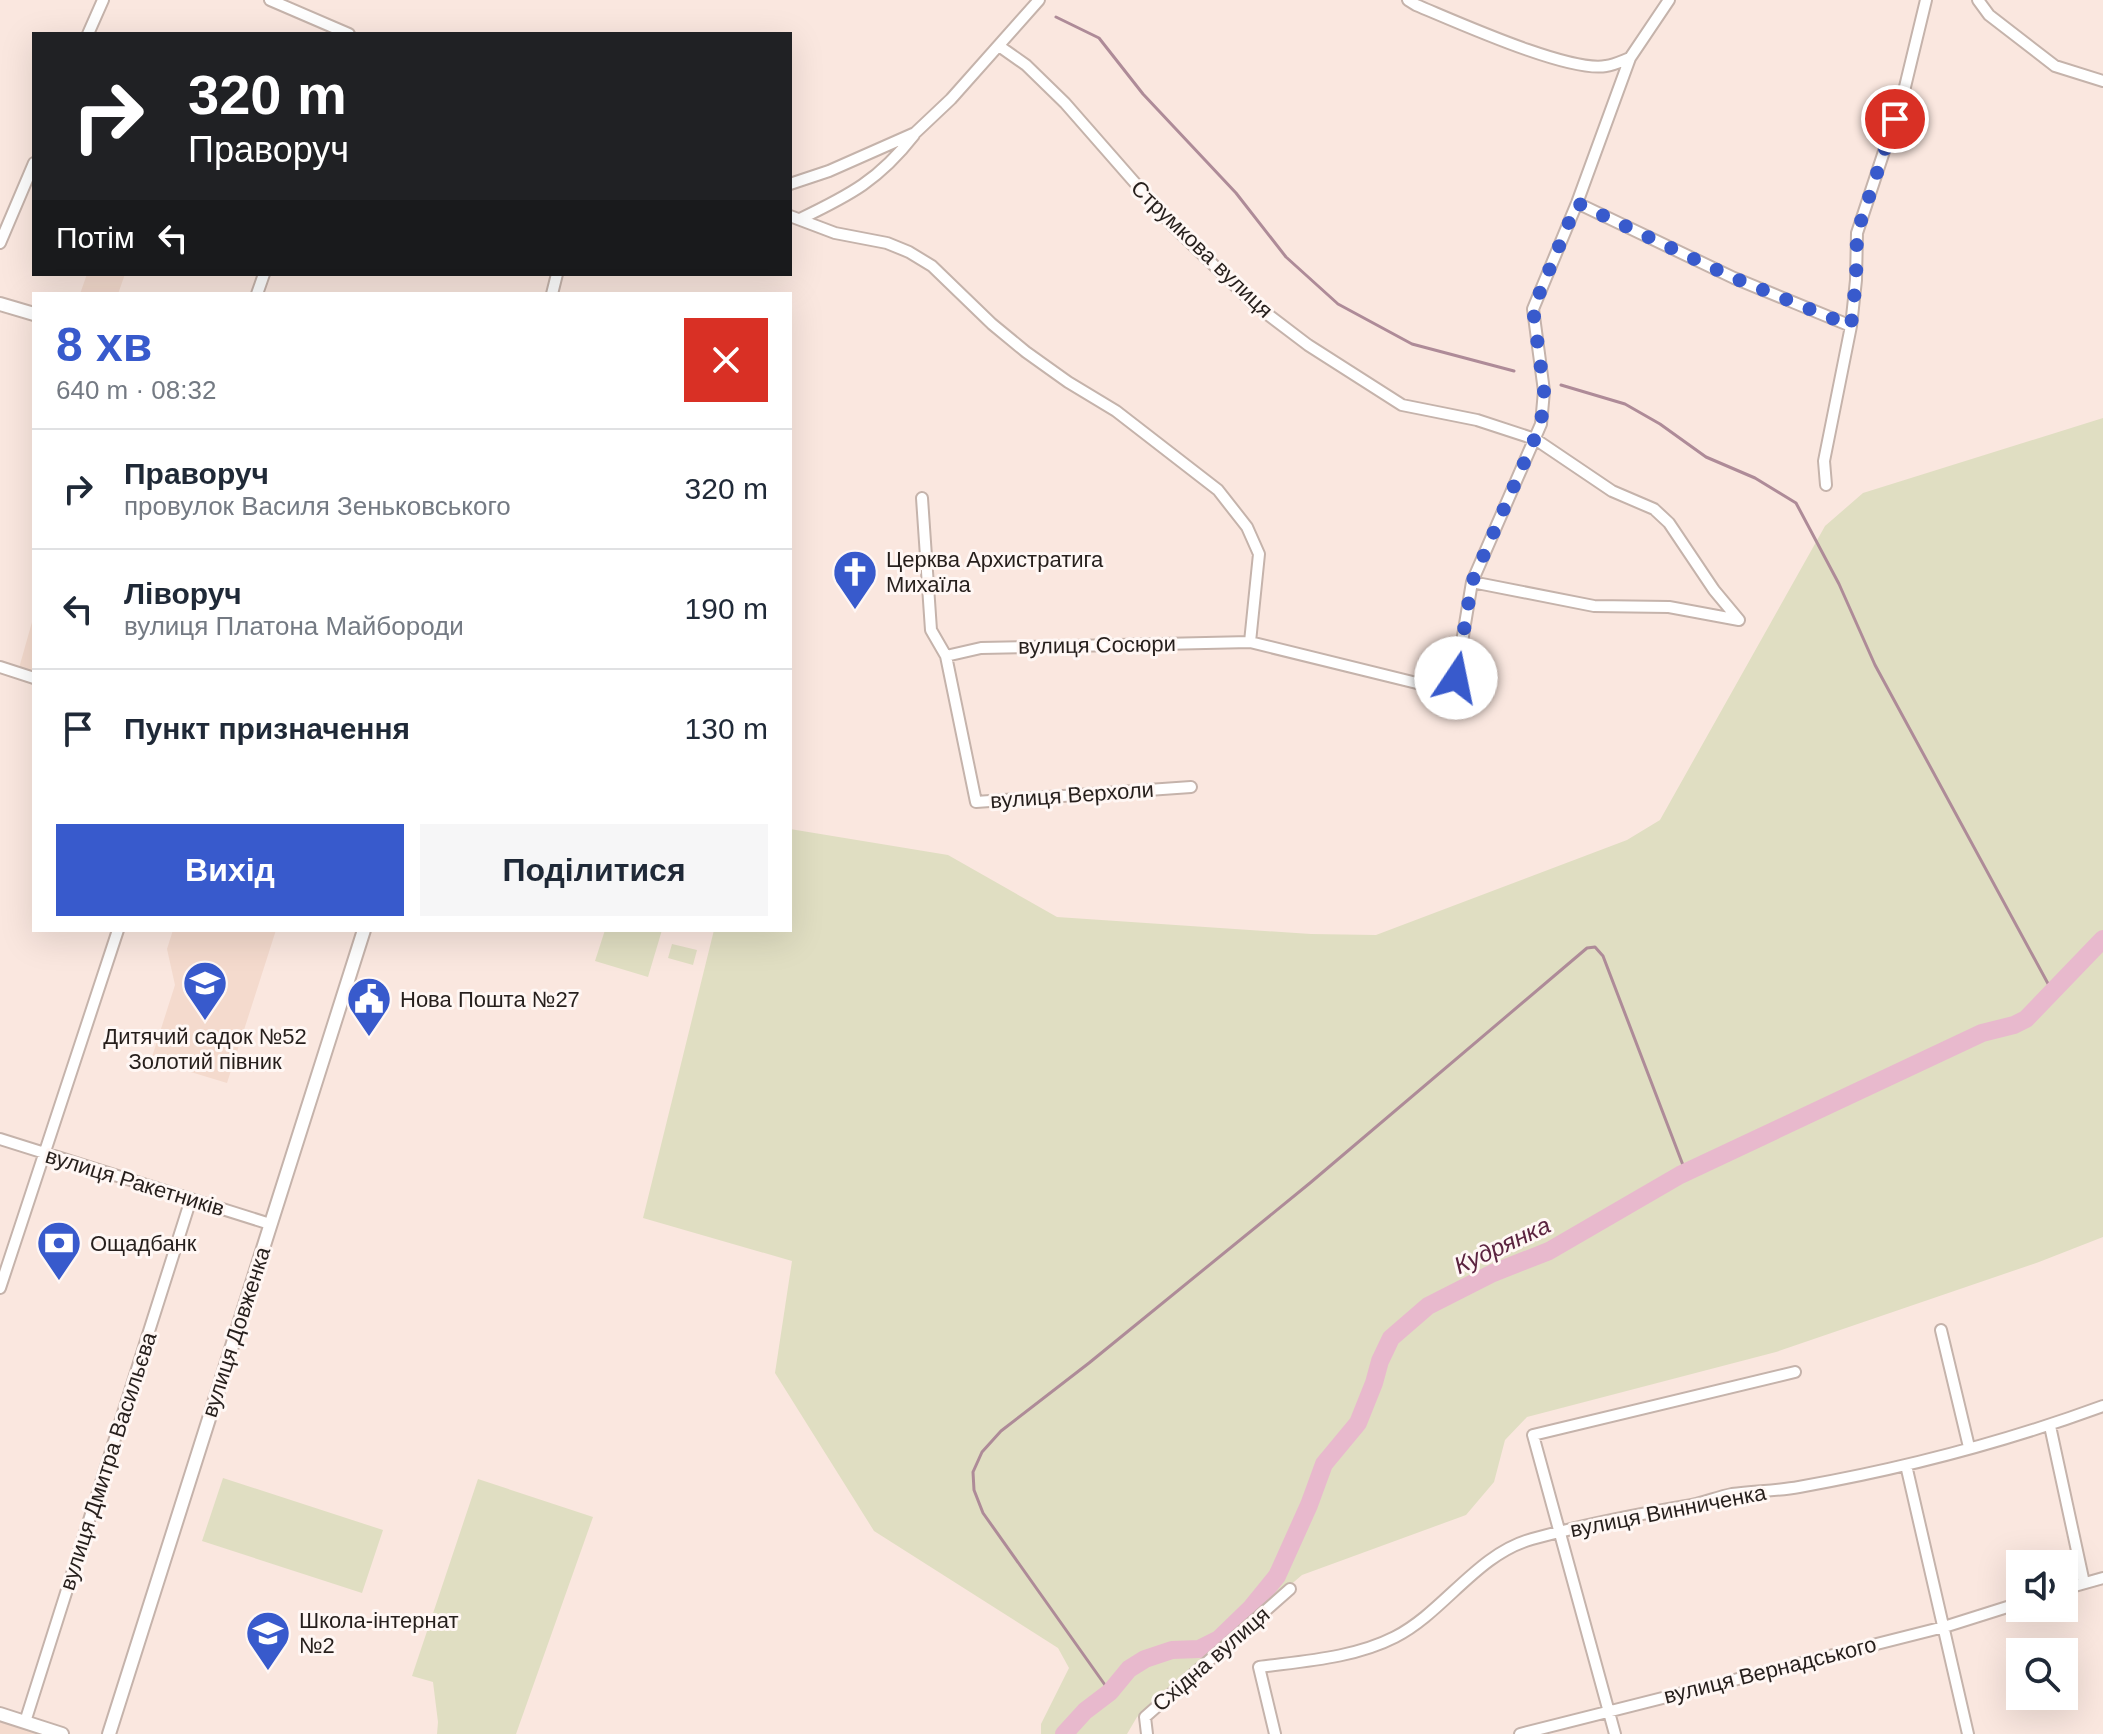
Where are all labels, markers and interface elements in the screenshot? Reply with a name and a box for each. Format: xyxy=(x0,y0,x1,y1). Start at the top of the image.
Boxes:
text: 320 m xyxy=(188,63,347,126)
icon: right xyxy=(56,64,160,168)
pin xyxy=(1861,85,1929,153)
icon: arrive xyxy=(1873,97,1917,141)
text: Праворуч xyxy=(188,129,349,170)
street label: Струмкова вулиця xyxy=(1126,175,1278,323)
icon: left xyxy=(151,216,195,260)
text: Потім xyxy=(56,221,135,254)
text: 8 хв xyxy=(56,318,152,371)
button: close xyxy=(684,318,768,402)
text: 640 m · 08:32 xyxy=(56,375,216,405)
text: Праворуч xyxy=(124,457,269,490)
icon: right xyxy=(56,467,100,511)
text: 320 m xyxy=(685,472,768,505)
text: провулок Василя Зеньковського xyxy=(124,491,511,521)
place label: Церква Архистратига Михаїла xyxy=(886,547,1104,597)
church icon: Церква Архистратига Михаїла xyxy=(831,548,879,611)
text: Ліворуч xyxy=(124,577,242,610)
icon: left xyxy=(56,587,100,631)
text: 190 m xyxy=(685,592,768,625)
text: вулиця Платона Майбороди xyxy=(124,611,464,641)
street label: вулиця Сосюри xyxy=(1018,631,1176,659)
position arrow xyxy=(1414,636,1498,720)
icon: arrive xyxy=(56,707,100,751)
text: Пункт призначення xyxy=(124,712,410,745)
text: 130 m xyxy=(685,712,768,745)
street label: вулиця Верхоли xyxy=(989,777,1155,813)
button: Вихід xyxy=(56,824,404,916)
button: Поділитися xyxy=(420,824,768,916)
school or university icon: Дитячий садок №52 Золотий півник xyxy=(181,959,229,1022)
public building icon: Нова Пошта №27 xyxy=(345,975,393,1038)
place label: Нова Пошта №27 xyxy=(400,987,580,1012)
place label: Дитячий садок №52 Золотий півник xyxy=(103,1024,307,1074)
street label: вулиця Ракетників xyxy=(43,1143,227,1221)
water label: Кудрянка xyxy=(1450,1211,1554,1279)
bank icon: Ощадбанк xyxy=(35,1219,83,1282)
place label: Ощадбанк xyxy=(90,1231,197,1256)
street label: вулиця Довженка xyxy=(197,1243,276,1420)
street label: вулиця Дмитра Васильєва xyxy=(54,1328,162,1593)
street label: вулиця Винниченка xyxy=(1568,1480,1769,1542)
map controls xyxy=(2006,1550,2078,1710)
button: sound xyxy=(2006,1550,2078,1622)
street label: Східна вулиця xyxy=(1148,1602,1274,1716)
place label: Школа-інтернат №2 xyxy=(299,1608,459,1658)
school or university icon: Школа-інтернат №2 xyxy=(244,1609,292,1672)
street label: вулиця Вернадського xyxy=(1661,1631,1879,1709)
button: search xyxy=(2006,1638,2078,1710)

